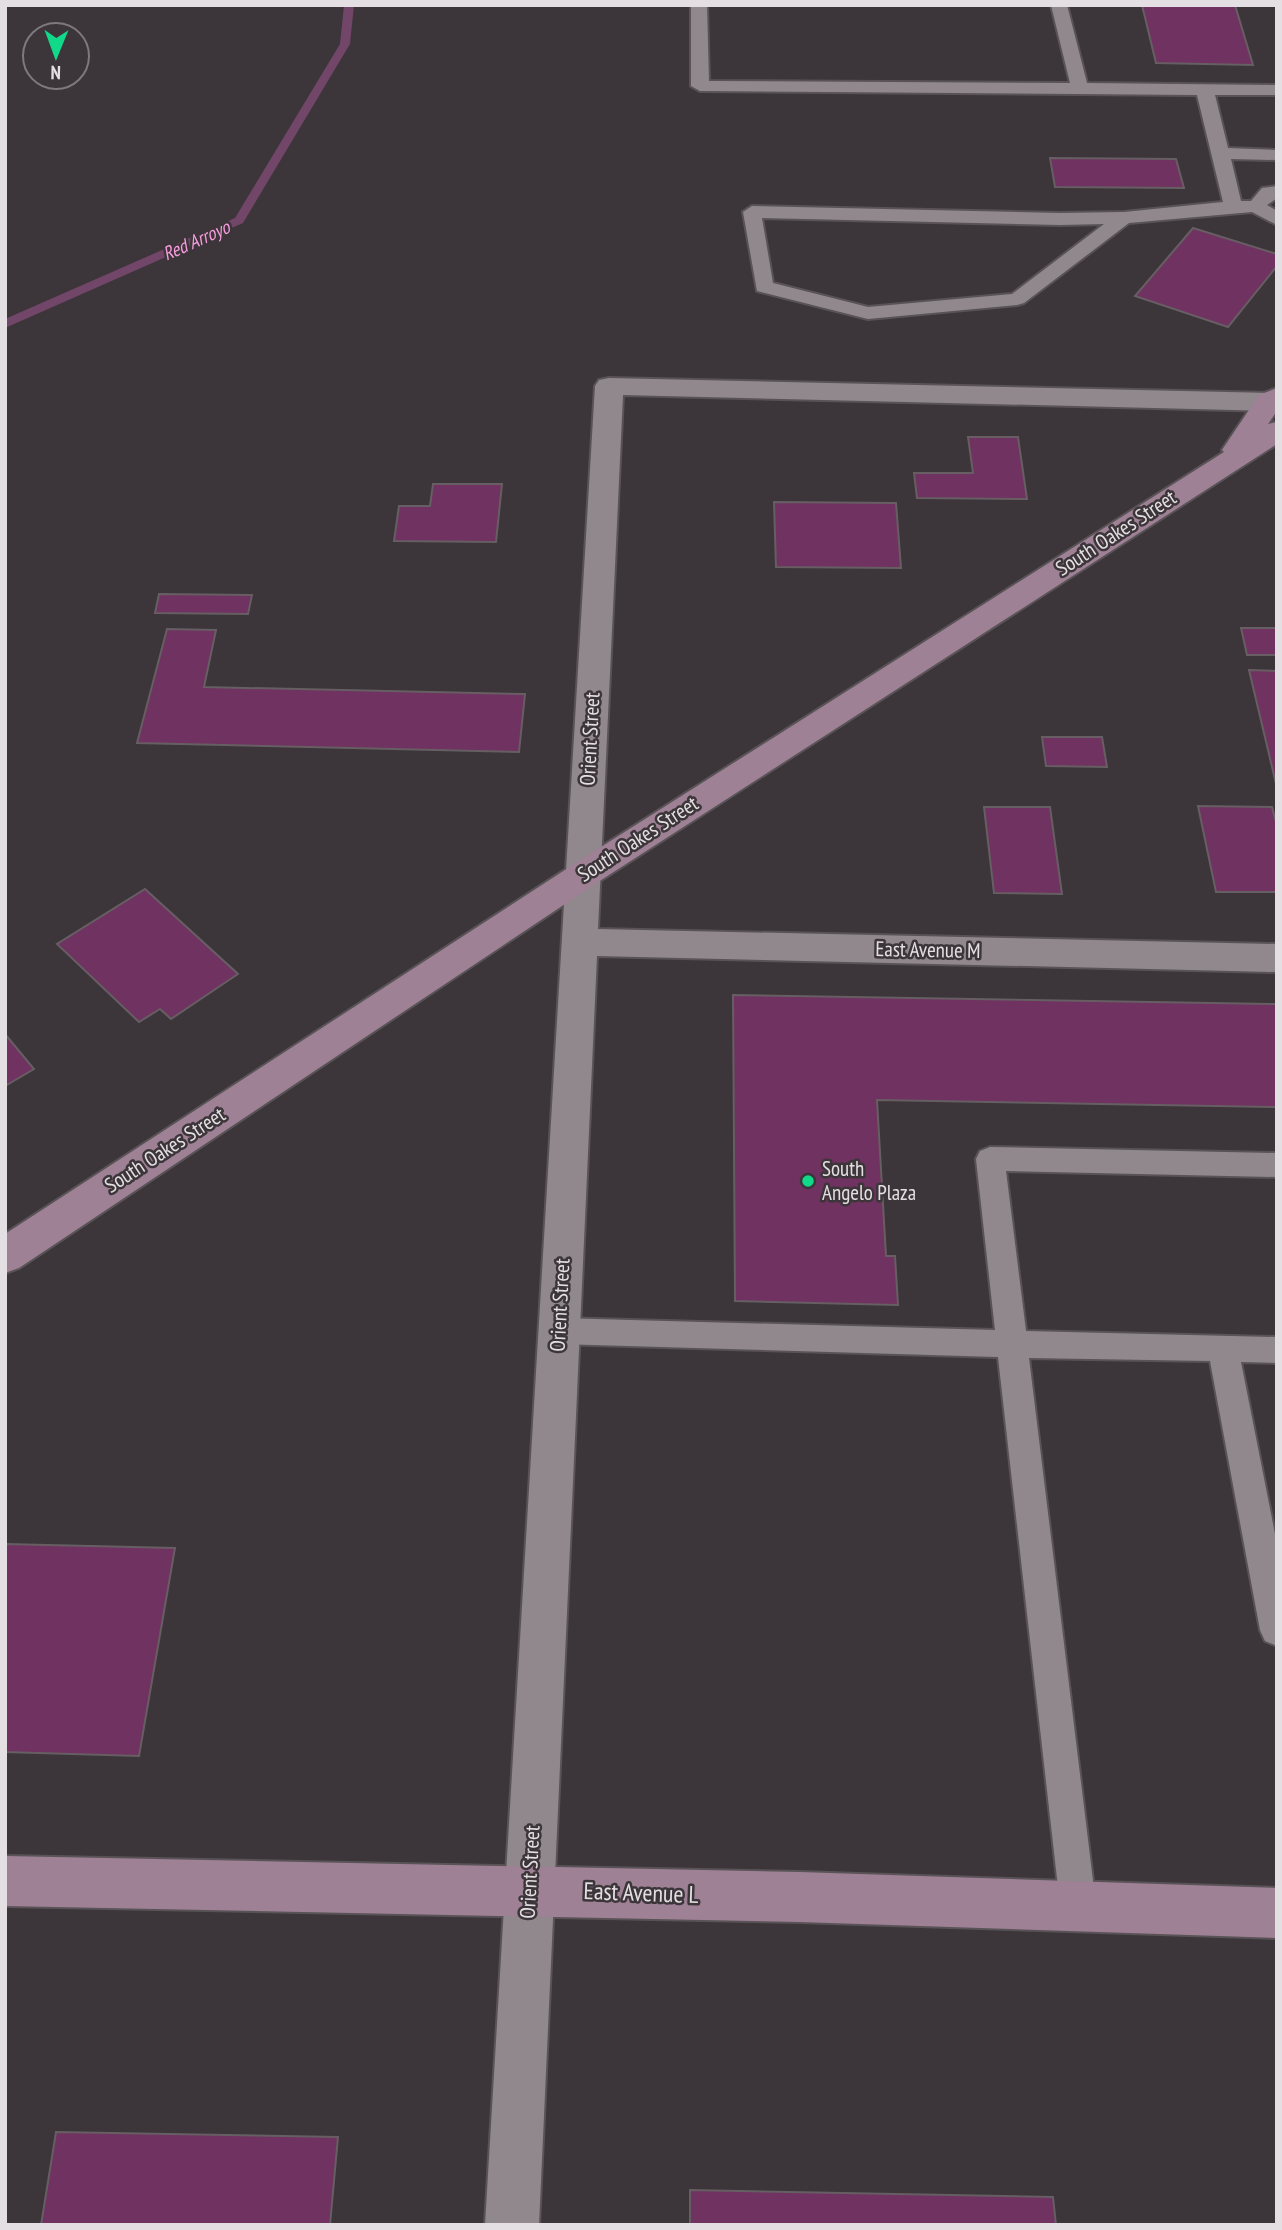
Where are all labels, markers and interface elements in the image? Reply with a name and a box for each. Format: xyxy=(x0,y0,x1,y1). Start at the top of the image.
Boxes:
north arrow xyxy=(21,21,91,91)
text: N xyxy=(50,61,61,85)
water label: Red Arroyo xyxy=(159,214,235,265)
street label: South Oakes Street xyxy=(1050,484,1181,582)
street label: Orient Street xyxy=(574,691,605,786)
street label: South Oakes Street xyxy=(572,790,703,888)
street label: East Avenue M xyxy=(875,935,981,964)
street label: South Oakes Street xyxy=(99,1101,230,1199)
place label: South Angelo Plaza xyxy=(822,1155,916,1206)
marker: South Angelo Plaza xyxy=(800,1173,816,1189)
street label: Orient Street xyxy=(544,1257,575,1352)
street label: Orient Street xyxy=(514,1824,545,1919)
street label: East Avenue L xyxy=(583,1875,699,1910)

